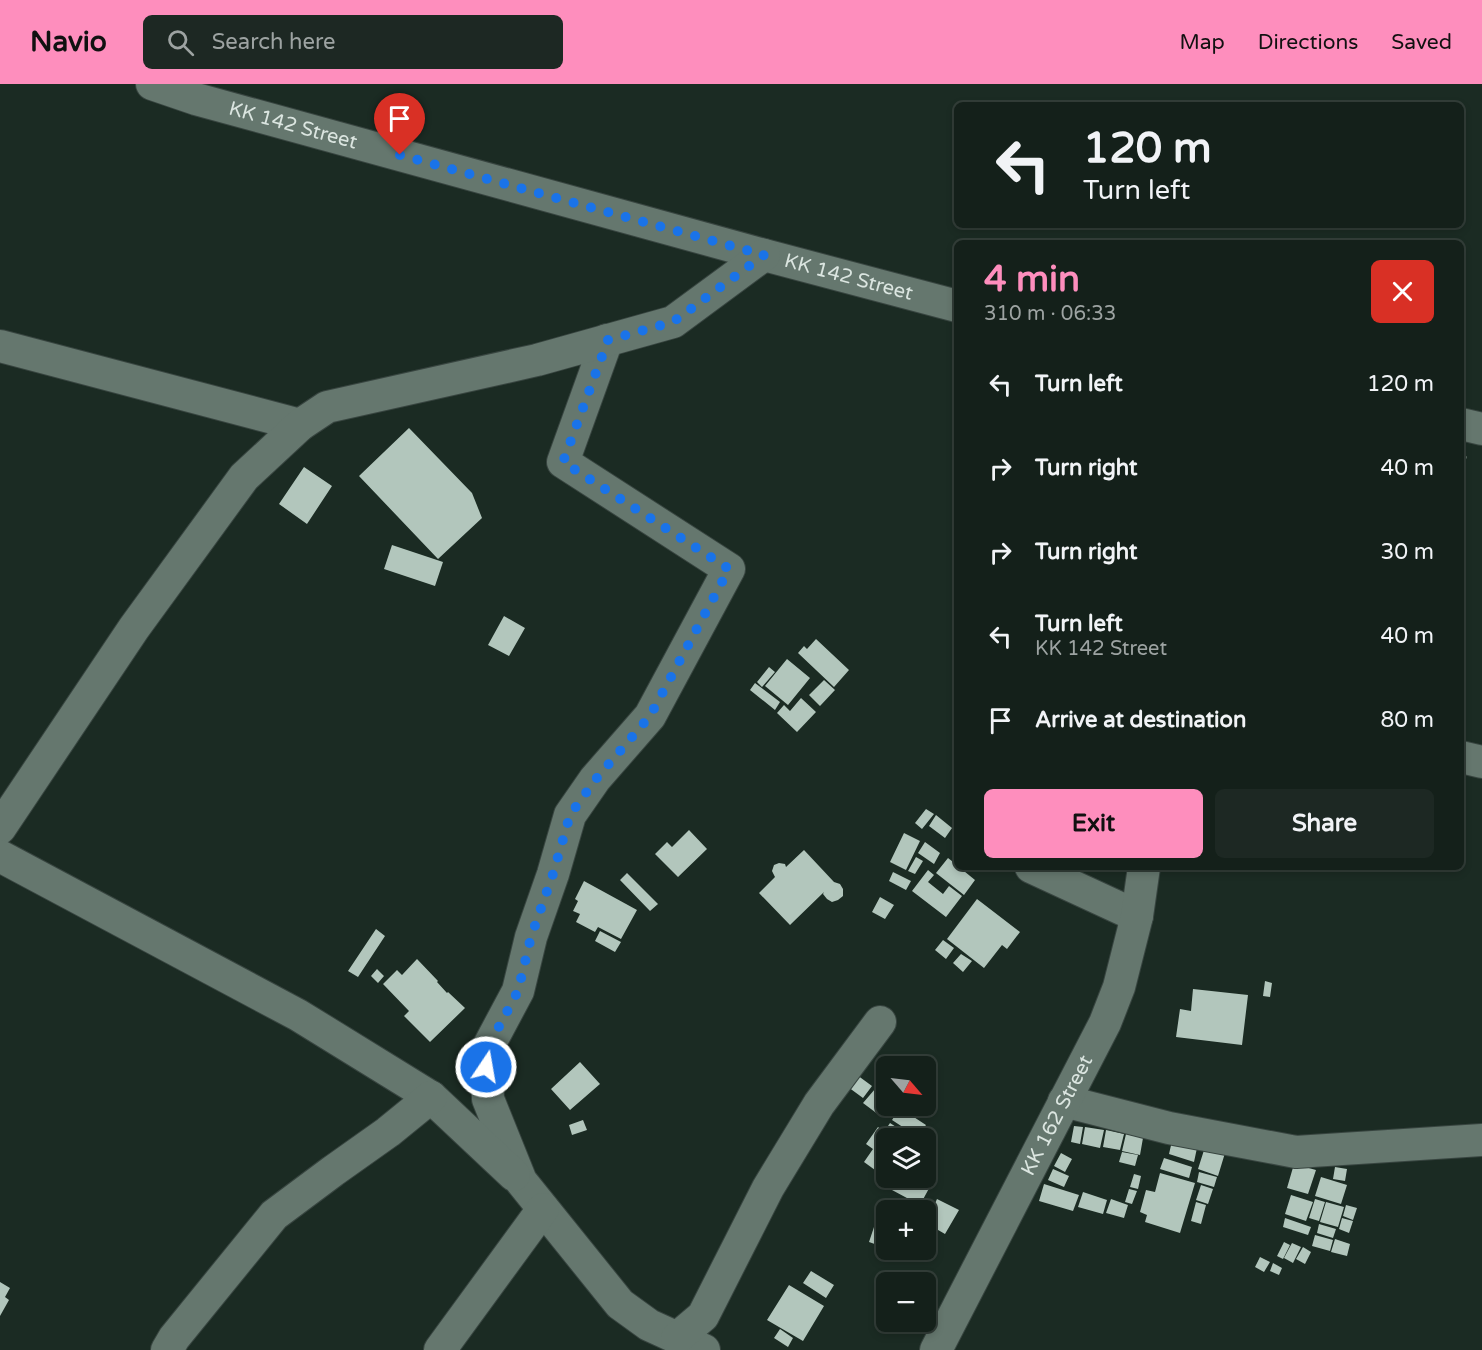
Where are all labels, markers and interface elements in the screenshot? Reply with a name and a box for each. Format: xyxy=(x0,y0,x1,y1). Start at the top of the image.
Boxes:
search box xyxy=(143,15,563,69)
text: Navio xyxy=(30,25,107,59)
icon: search xyxy=(164,26,197,59)
text: Search here xyxy=(212,29,336,55)
text: Map xyxy=(1179,30,1225,55)
text: Directions xyxy=(1258,30,1358,55)
text: Saved xyxy=(1391,30,1452,55)
pin xyxy=(374,93,425,155)
street label: KK 142 Street xyxy=(226,97,360,155)
icon: arrive xyxy=(383,102,416,135)
text: 120 m xyxy=(1083,123,1212,174)
icon: left xyxy=(984,126,1062,204)
text: Turn left xyxy=(1083,174,1190,207)
street label: KK 142 Street xyxy=(782,249,916,306)
text: 4 min xyxy=(984,258,1080,301)
button: close xyxy=(1371,260,1434,323)
text: 310 m · 06:33 xyxy=(984,302,1116,326)
icon: left xyxy=(984,368,1017,401)
text: Turn left xyxy=(1035,371,1123,397)
text: 120 m xyxy=(1367,371,1434,397)
icon: right xyxy=(984,452,1017,485)
text: Turn right xyxy=(1035,455,1137,481)
text: 40 m xyxy=(1380,455,1434,481)
icon: right xyxy=(984,536,1017,569)
text: Turn right xyxy=(1035,539,1137,565)
text: 30 m xyxy=(1380,539,1434,565)
text: Turn left xyxy=(1035,611,1123,637)
icon: left xyxy=(984,620,1017,653)
text: 40 m xyxy=(1380,623,1434,649)
text: KK 142 Street xyxy=(1035,637,1167,661)
icon: arrive xyxy=(984,704,1017,737)
text: Arrive at destination xyxy=(1035,707,1246,733)
text: 80 m xyxy=(1380,707,1434,733)
button: Exit xyxy=(984,789,1203,858)
button: Share xyxy=(1215,789,1434,858)
position arrow xyxy=(454,1035,518,1099)
street label: KK 162 Street xyxy=(1016,1051,1098,1180)
north arrow xyxy=(876,1056,936,1116)
map controls xyxy=(876,1056,936,1332)
button: layers xyxy=(876,1128,936,1188)
button: + xyxy=(876,1200,936,1260)
button: − xyxy=(876,1272,936,1332)

